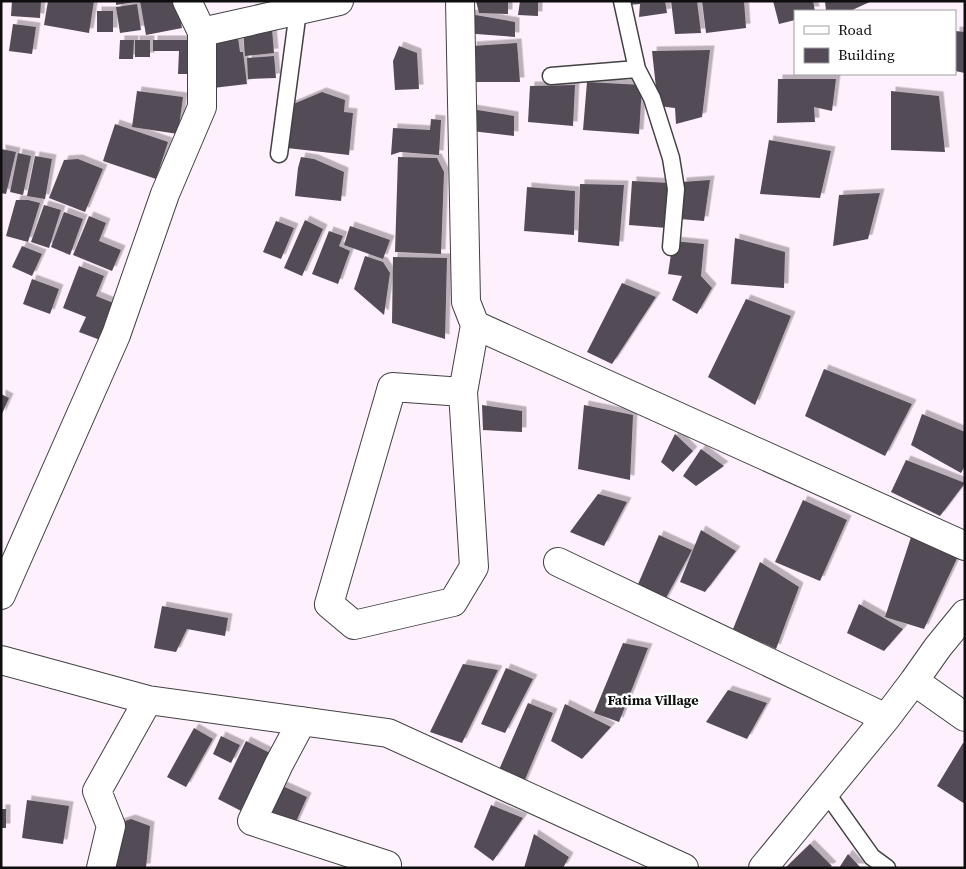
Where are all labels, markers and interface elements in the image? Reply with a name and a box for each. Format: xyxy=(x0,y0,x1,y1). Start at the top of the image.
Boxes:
legend xyxy=(794,10,956,75)
text: Road xyxy=(838,19,872,40)
text: Building xyxy=(838,44,895,65)
district label: Fatima Village xyxy=(608,690,699,710)

